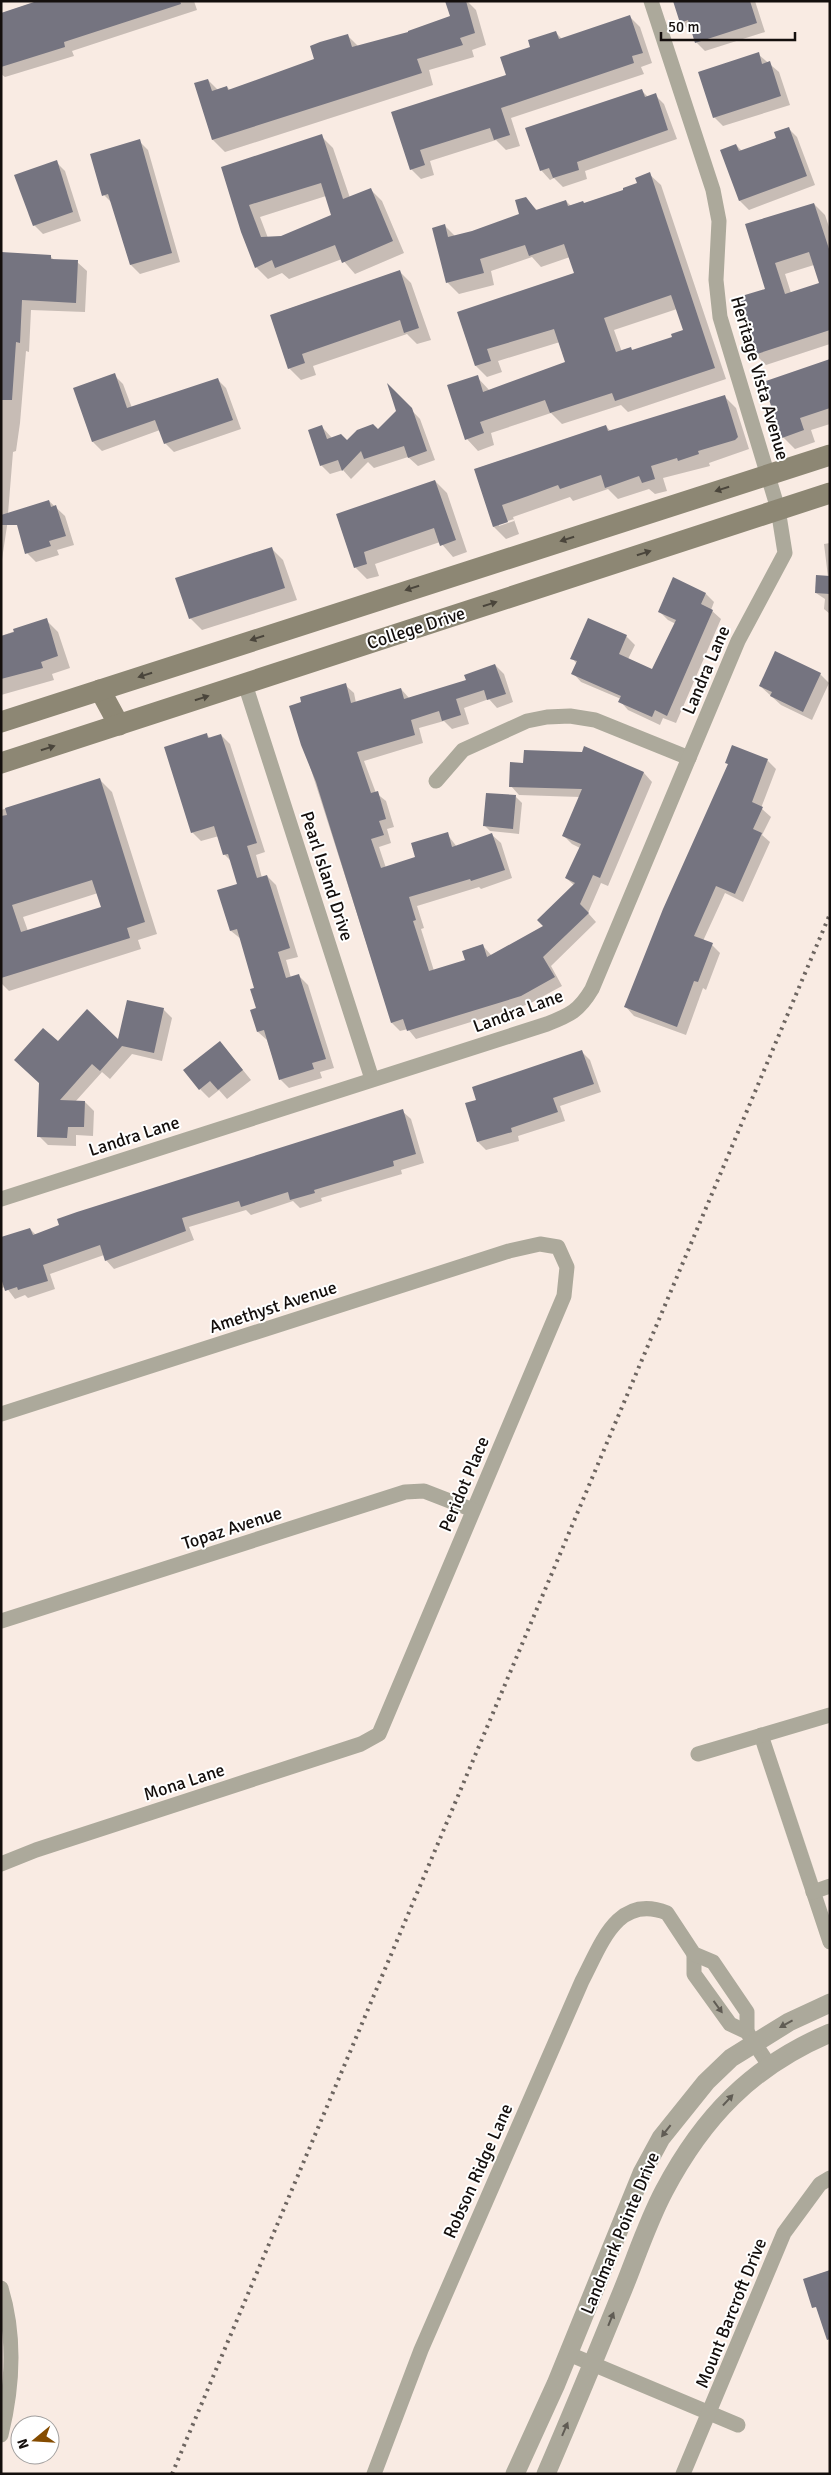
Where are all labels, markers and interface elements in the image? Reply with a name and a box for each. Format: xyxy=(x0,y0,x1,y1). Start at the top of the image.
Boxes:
scale bar xyxy=(661,10,795,42)
text: 50 m xyxy=(668,18,699,36)
street label: Heritage Vista Avenue xyxy=(726,294,794,462)
one-way arrow xyxy=(714,486,729,494)
one-way arrow xyxy=(559,535,574,543)
one-way arrow xyxy=(637,549,652,557)
one-way arrow xyxy=(404,585,419,593)
one-way arrow xyxy=(482,600,497,608)
street label: College Drive xyxy=(364,602,468,654)
street label: Landra Lane xyxy=(677,622,735,718)
one-way arrow xyxy=(250,635,265,643)
one-way arrow xyxy=(137,672,152,680)
one-way arrow xyxy=(195,694,210,701)
one-way arrow xyxy=(40,744,55,752)
street label: Pearl Island Drive xyxy=(296,808,358,944)
street label: Landra Lane xyxy=(470,985,566,1037)
street label: Landra Lane xyxy=(86,1111,182,1161)
street label: Amethyst Avenue xyxy=(206,1276,340,1338)
street label: Peridot Place xyxy=(434,1433,494,1535)
street label: Topaz Avenue xyxy=(179,1502,285,1554)
street label: Mona Lane xyxy=(141,1759,227,1805)
one-way arrow xyxy=(713,2000,723,2014)
one-way arrow xyxy=(778,2020,793,2028)
one-way arrow xyxy=(722,2094,734,2106)
street label: Robson Ridge Lane xyxy=(438,2100,518,2242)
one-way arrow xyxy=(661,2124,671,2138)
street label: Landmark Pointe Drive xyxy=(576,2149,664,2317)
street label: Mount Barcroft Drive xyxy=(691,2235,771,2391)
one-way arrow xyxy=(608,2312,616,2326)
north arrow xyxy=(10,2415,60,2465)
one-way arrow xyxy=(562,2422,570,2436)
text: N xyxy=(14,2437,33,2451)

